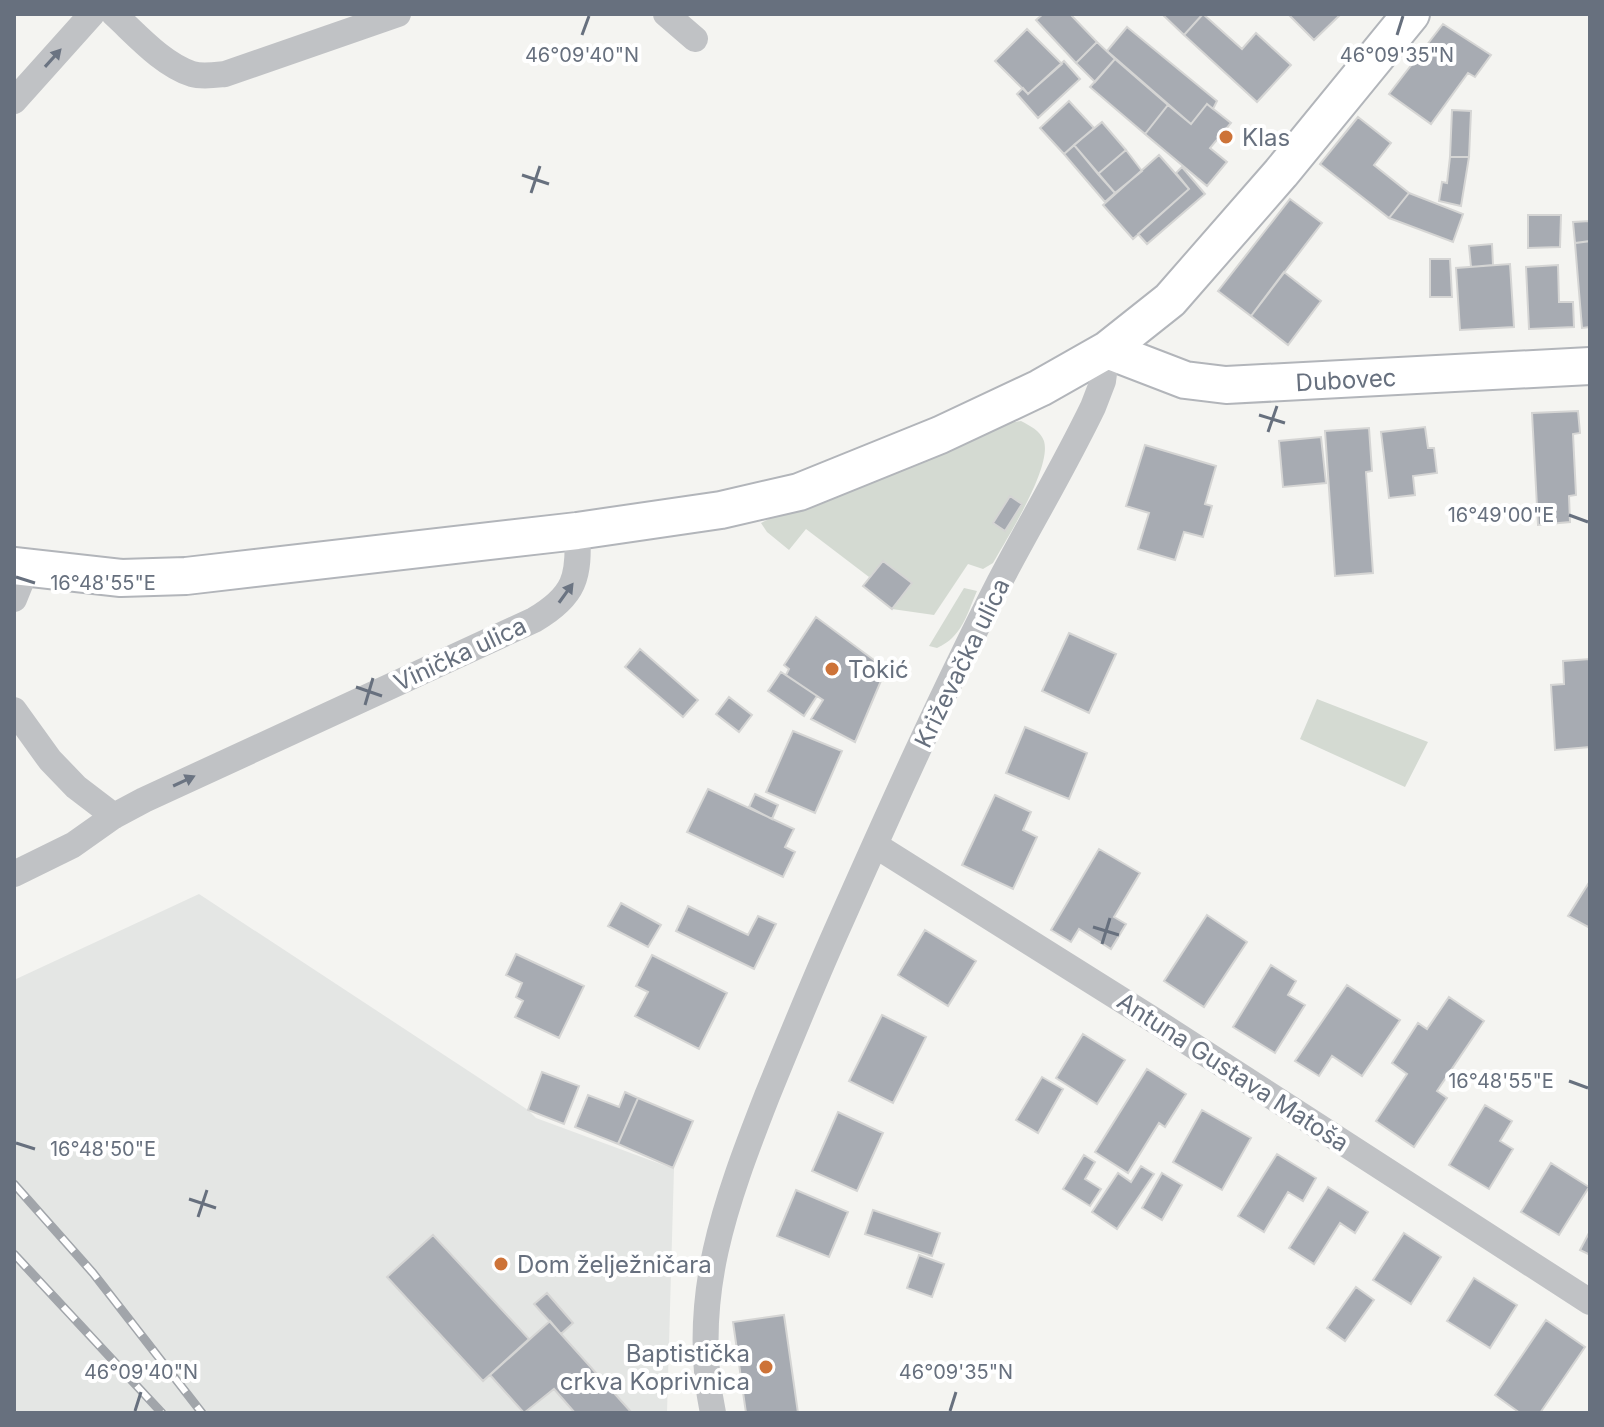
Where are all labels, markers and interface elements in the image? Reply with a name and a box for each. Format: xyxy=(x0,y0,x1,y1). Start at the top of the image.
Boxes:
text: 46°09'40"N xyxy=(525,43,639,67)
text: 46°09'35"N xyxy=(1340,43,1454,67)
one-way arrow xyxy=(44,48,61,68)
place label: Klas xyxy=(1242,123,1290,152)
marker: Klas xyxy=(1217,128,1235,146)
street label: Dubovec xyxy=(1295,363,1397,397)
text: 16°49'00"E xyxy=(1448,503,1554,527)
text: 16°48'55"E xyxy=(50,571,156,595)
street label: Križevačka ulica xyxy=(908,574,1016,752)
one-way arrow xyxy=(558,583,573,604)
street label: Vinička ulica xyxy=(389,611,531,697)
place label: Tokić xyxy=(848,655,909,684)
marker: Tokić xyxy=(823,660,841,678)
one-way arrow xyxy=(173,774,196,788)
street label: Antuna Gustava Matoša xyxy=(1112,986,1354,1158)
text: 16°48'55"E xyxy=(1448,1069,1554,1093)
text: 16°48'50"E xyxy=(50,1137,156,1161)
place label: Dom želježničara xyxy=(517,1250,712,1279)
marker: Dom želježničara xyxy=(492,1255,510,1273)
place label: Baptistička crkva Koprivnica xyxy=(560,1339,750,1396)
marker: Baptistička crkva Koprivnica xyxy=(757,1358,775,1376)
text: 46°09'40"N xyxy=(84,1360,198,1384)
text: 46°09'35"N xyxy=(899,1360,1013,1384)

